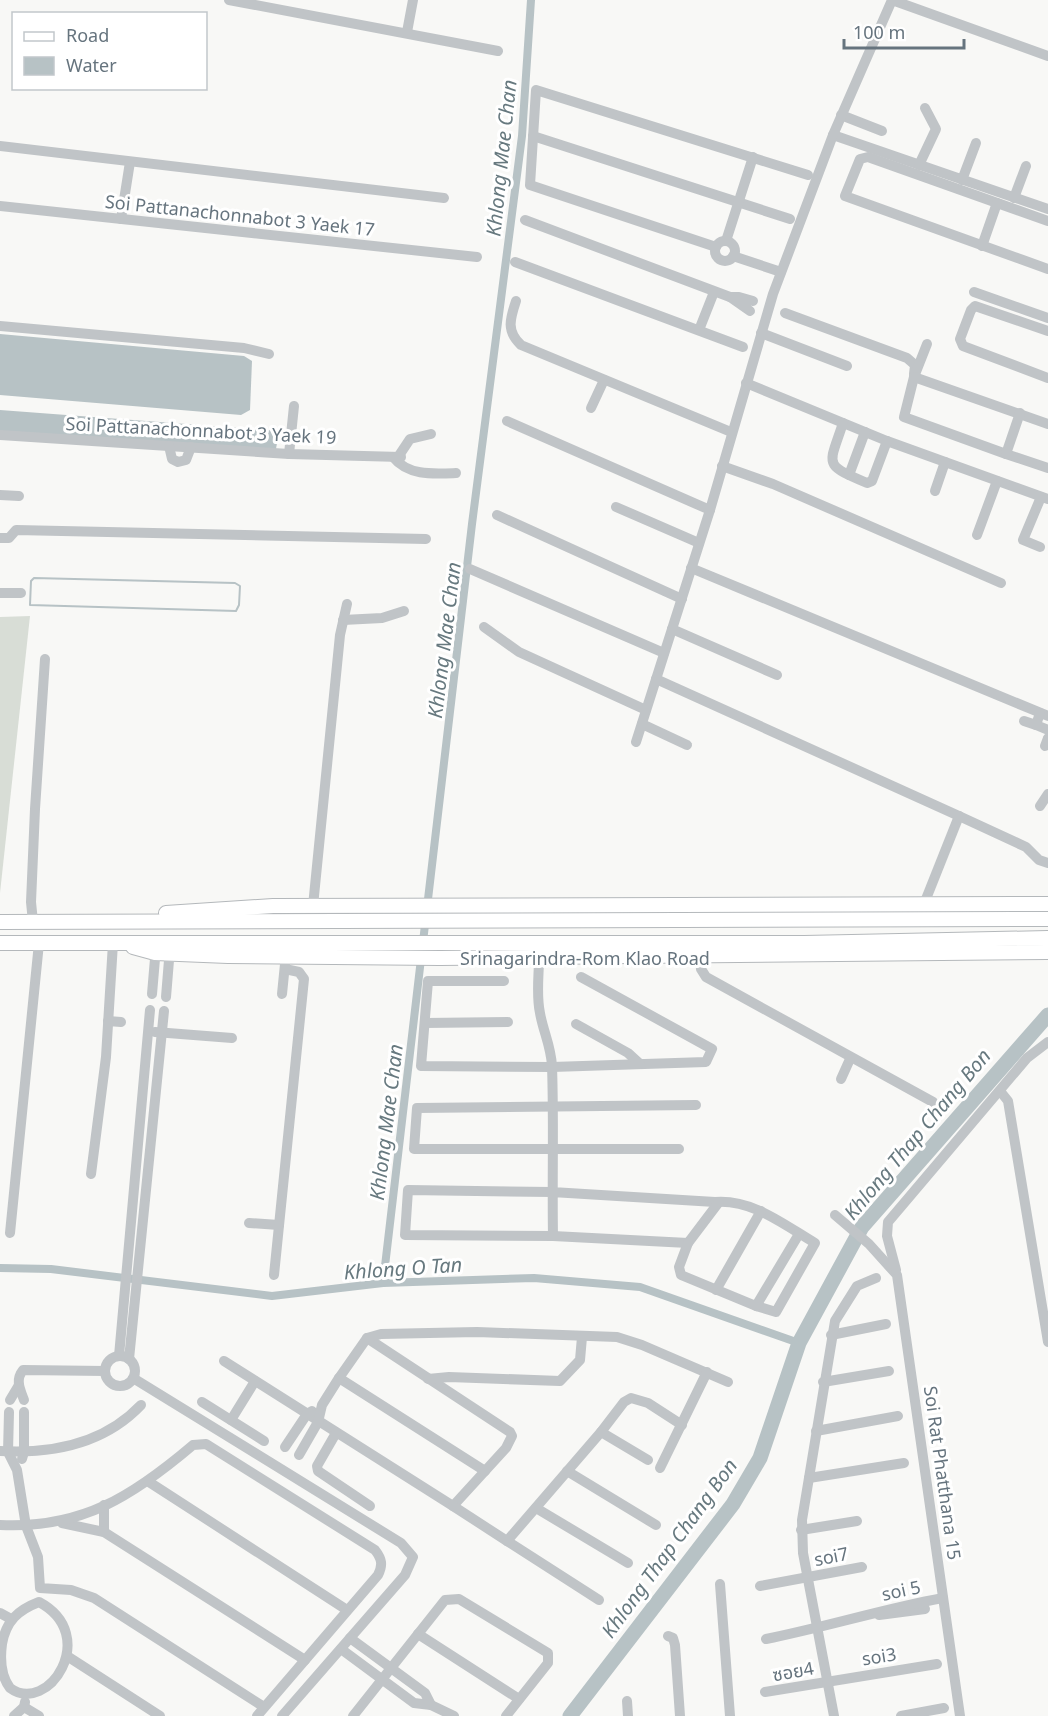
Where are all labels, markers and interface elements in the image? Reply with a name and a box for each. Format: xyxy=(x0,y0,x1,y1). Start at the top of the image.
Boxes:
legend xyxy=(12,12,207,90)
scale bar xyxy=(844,12,964,50)
text: 100 m xyxy=(853,20,905,44)
text: Road xyxy=(66,23,109,47)
text: Water xyxy=(66,53,117,77)
water label: Khlong Mae Chan xyxy=(479,78,523,238)
street label: Soi Pattanachonnabot 3 Yaek 17 xyxy=(104,189,376,241)
street label: Soi Pattanachonnabot 3 Yaek 19 xyxy=(65,411,337,449)
water label: Khlong Mae Chan xyxy=(421,560,467,720)
street label: Srinagarindra-Rom Klao Road xyxy=(460,946,710,970)
water label: Khlong Mae Chan xyxy=(363,1042,409,1202)
water label: Khlong Thap Chang Bon xyxy=(837,1043,997,1225)
water label: Khlong O Tan xyxy=(343,1250,463,1286)
street label: Soi Rat Phatthana 15 xyxy=(919,1384,967,1562)
water label: Khlong Thap Chang Bon xyxy=(595,1453,743,1643)
street label: soi7 xyxy=(812,1541,850,1571)
street label: soi 5 xyxy=(879,1574,923,1606)
street label: soi3 xyxy=(860,1641,898,1671)
street label: ซอย4 xyxy=(771,1656,815,1686)

